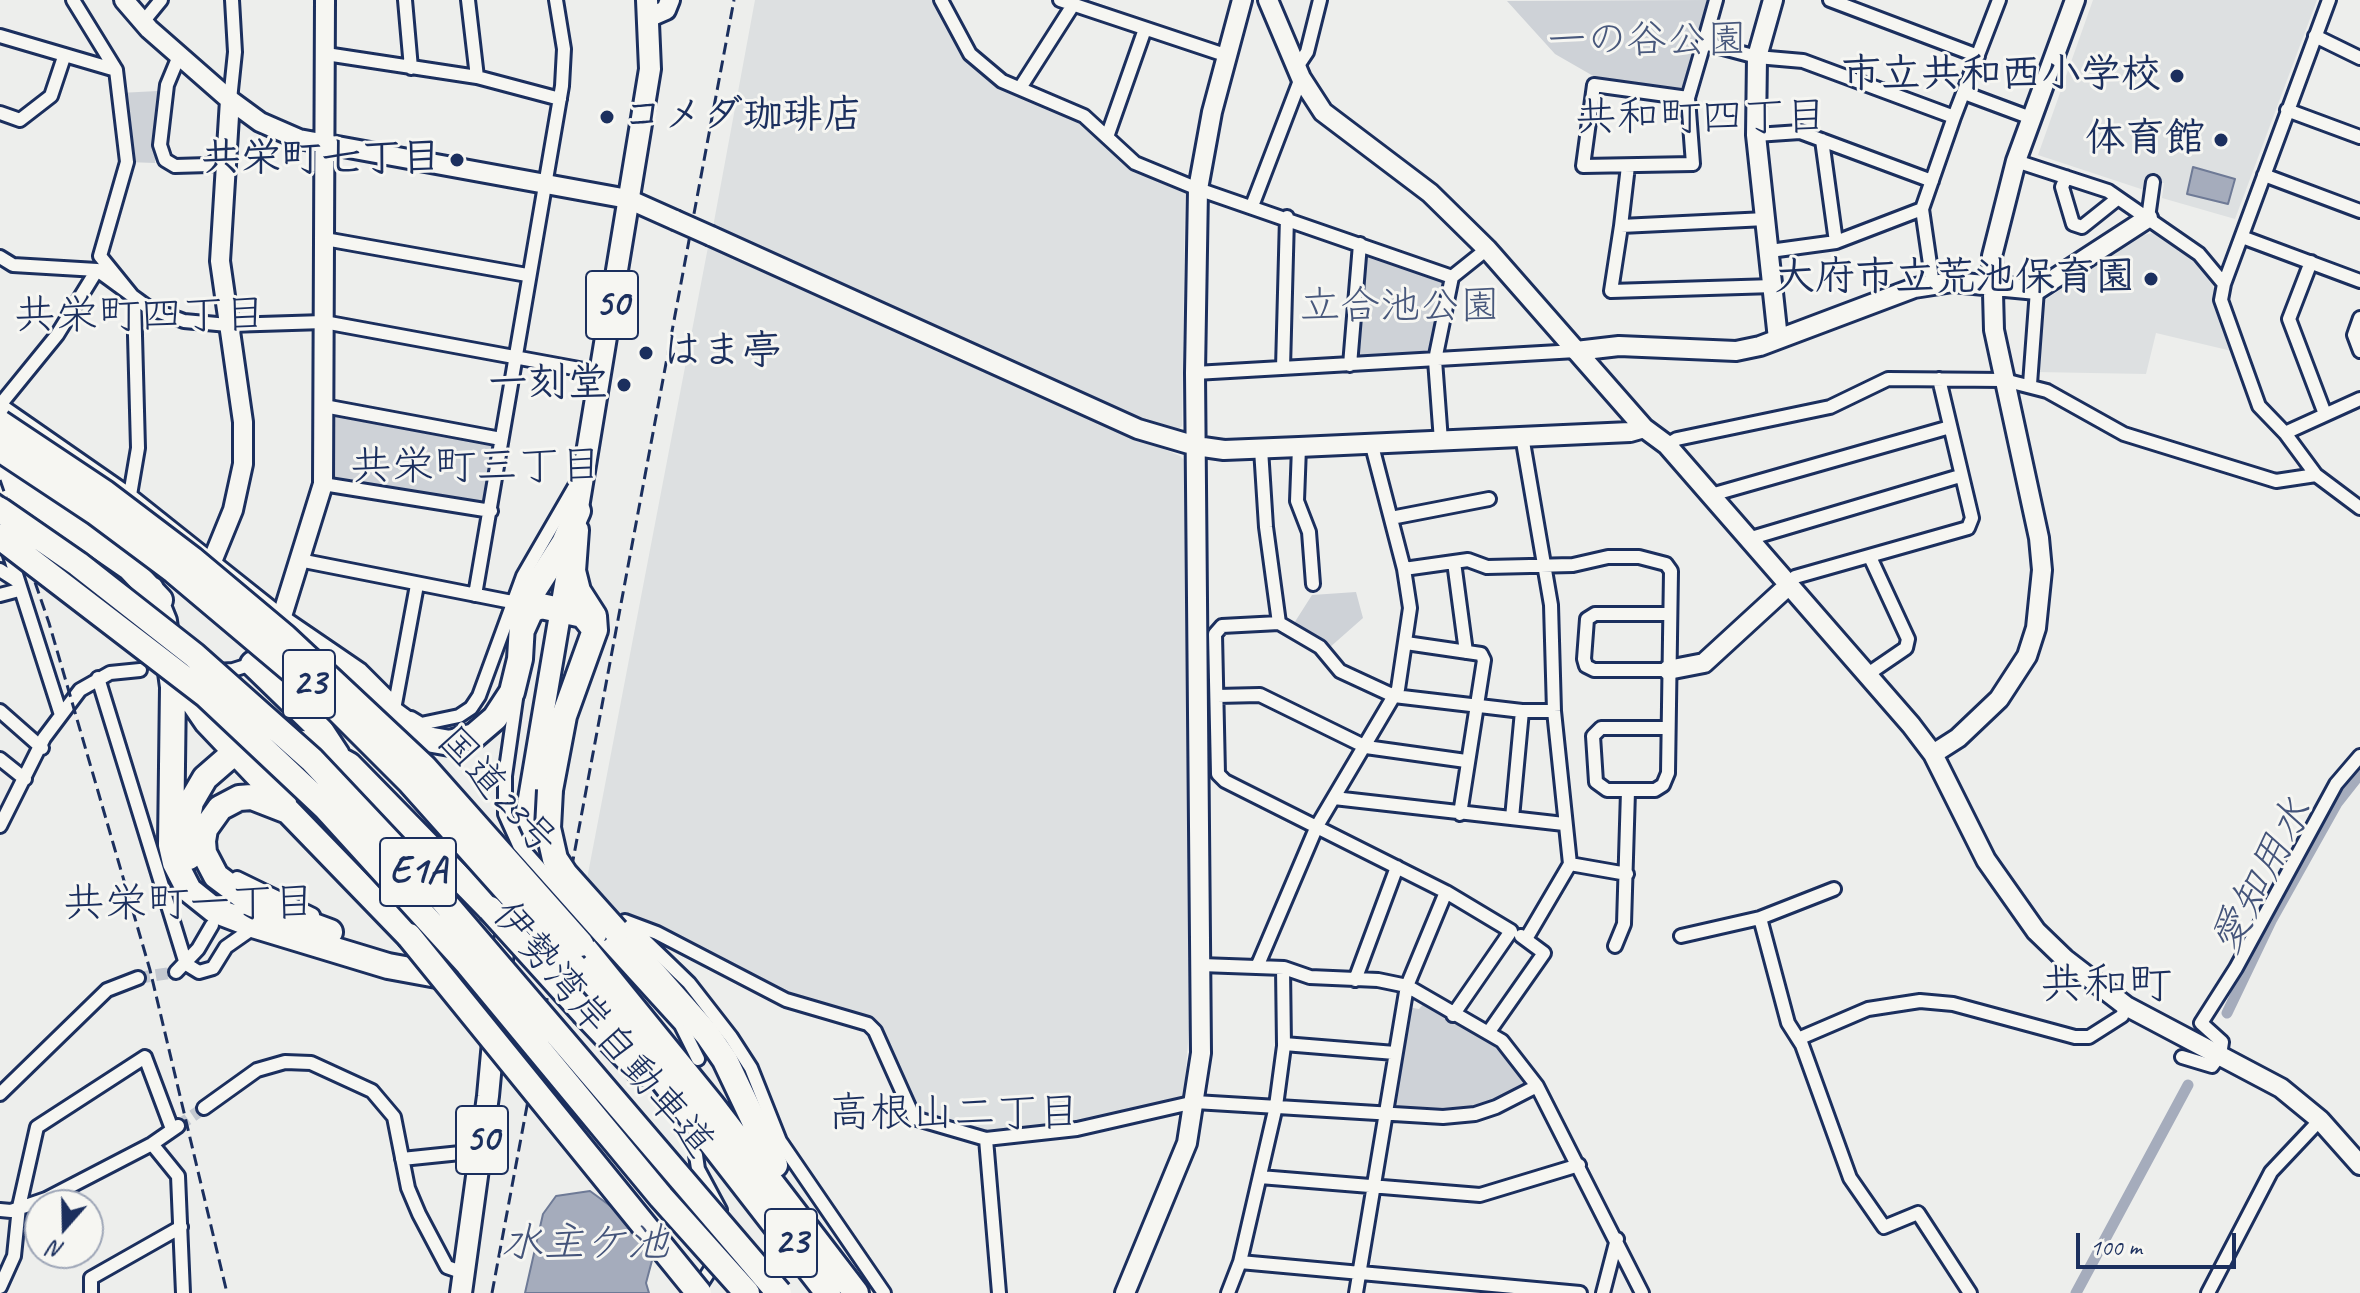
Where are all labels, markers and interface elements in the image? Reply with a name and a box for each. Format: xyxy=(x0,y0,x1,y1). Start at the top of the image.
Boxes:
park label: 一の谷公園 xyxy=(1547,18,1747,66)
place label: 市立共和西小学校 xyxy=(1841,52,2161,100)
marker: 市立共和西小学校 xyxy=(2168,67,2186,85)
place label: コメダ珈琲店 xyxy=(623,93,863,141)
district label: 共和町四丁目 xyxy=(1575,94,1827,144)
marker: コメダ珈琲店 xyxy=(598,108,616,126)
place label: 体育館 xyxy=(2085,116,2205,164)
marker: 体育館 xyxy=(2212,131,2230,149)
place label: 共栄町七丁目 xyxy=(201,136,441,184)
marker: 共栄町七丁目 xyxy=(448,151,466,169)
place label: 大府市立荒池保育園 xyxy=(1775,255,2135,303)
marker: 大府市立荒池保育園 xyxy=(2142,270,2160,288)
road number: 50 xyxy=(586,271,638,339)
park label: 立合池公園 xyxy=(1300,284,1500,332)
district label: 共栄町四丁目 xyxy=(14,292,266,342)
place label: はま亭 xyxy=(662,329,782,377)
marker: はま亭 xyxy=(637,344,655,362)
place label: 一刻堂 xyxy=(488,361,608,409)
marker: 一刻堂 xyxy=(615,376,633,394)
district label: 共栄町三丁目 xyxy=(350,443,602,493)
road number: 23 xyxy=(283,650,335,718)
street label: 国道23号 xyxy=(426,718,566,866)
water label: 愛知用水 xyxy=(2201,791,2325,963)
road number: E1A xyxy=(380,838,456,906)
district label: 共栄町一丁目 xyxy=(63,880,315,930)
street label: 伊勢湾岸自動車道 xyxy=(481,892,723,1168)
district label: 共和町 xyxy=(2040,960,2172,1012)
district label: 高根山二丁目 xyxy=(828,1090,1080,1140)
road number: 50 xyxy=(456,1106,508,1174)
north arrow xyxy=(24,1189,104,1269)
road number: 23 xyxy=(765,1209,817,1277)
scale bar xyxy=(2080,1217,2240,1267)
water label: 水主ケ池 xyxy=(501,1220,669,1270)
text: 100 m xyxy=(2090,1232,2142,1262)
text: N xyxy=(45,1234,68,1265)

